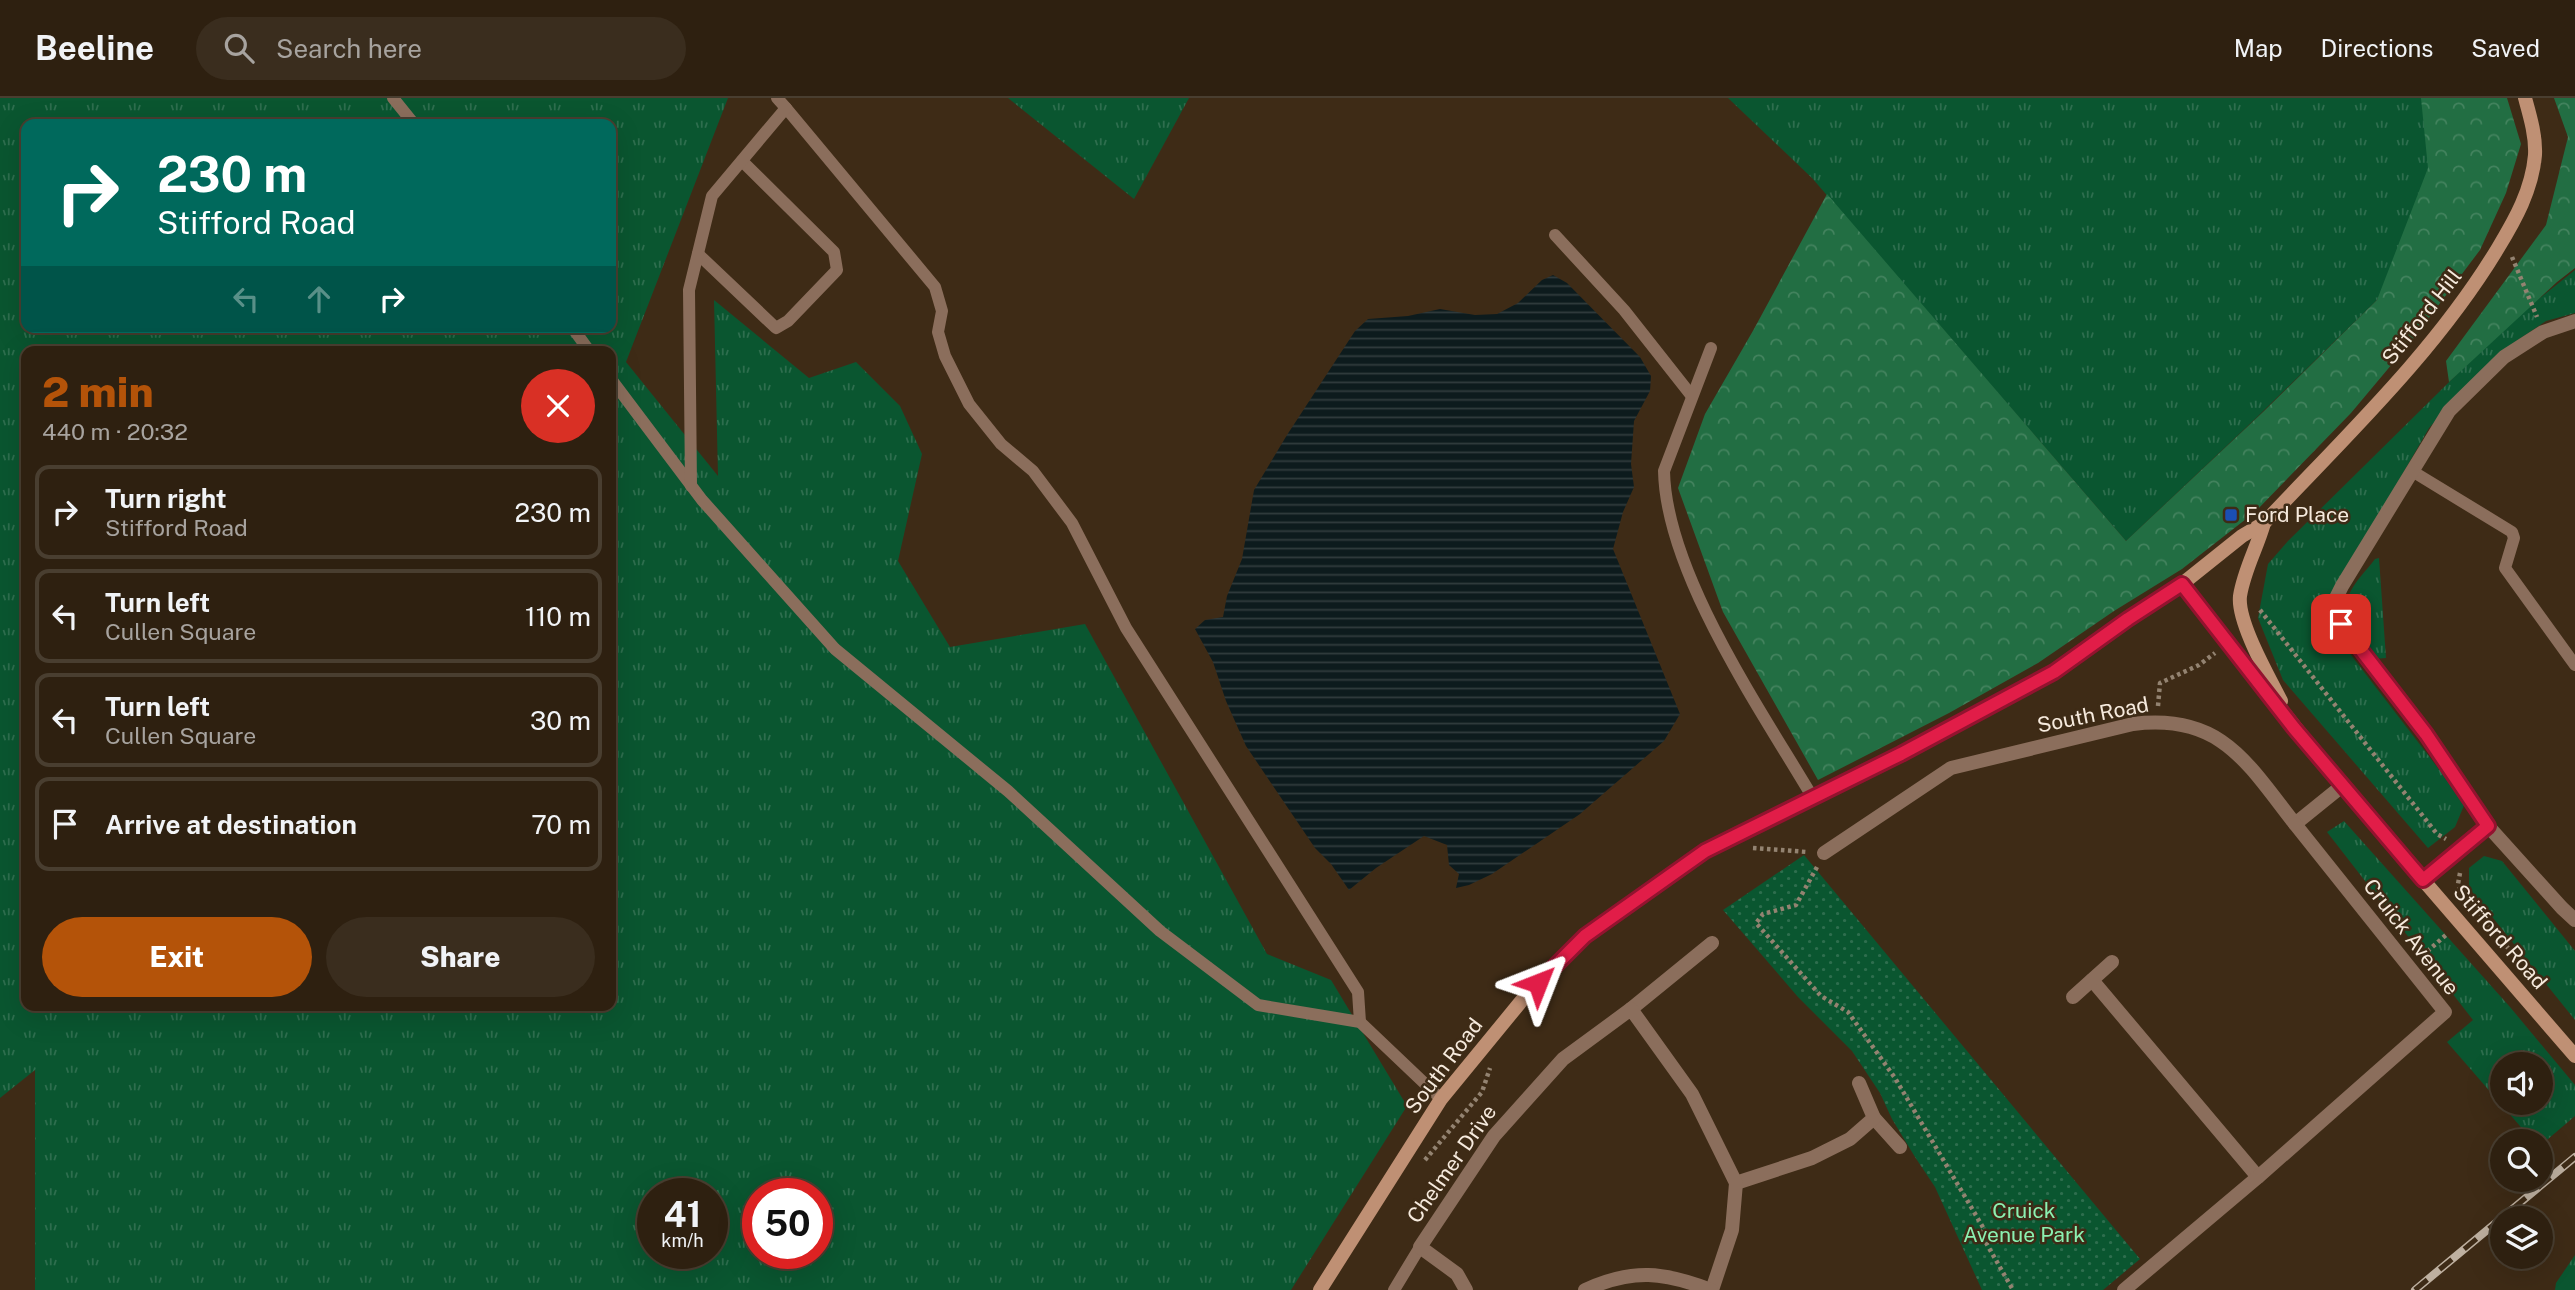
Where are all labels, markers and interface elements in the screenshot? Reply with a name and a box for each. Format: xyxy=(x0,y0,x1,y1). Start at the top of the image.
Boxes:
search box xyxy=(196,17,686,80)
text: Beeline xyxy=(35,29,154,67)
icon: search xyxy=(220,29,258,67)
text: Search here xyxy=(276,33,422,64)
text: Map xyxy=(2234,34,2283,62)
text: Directions xyxy=(2321,34,2433,62)
text: Saved xyxy=(2471,34,2540,62)
text: 230 m xyxy=(157,145,307,203)
icon: right xyxy=(42,147,133,238)
text: Stifford Road xyxy=(157,204,356,241)
street label: Stifford Hill xyxy=(2377,264,2467,369)
icon: left xyxy=(227,280,265,318)
icon: ahead xyxy=(300,280,338,318)
icon: right xyxy=(373,280,411,318)
text: 2 min xyxy=(42,367,154,416)
button: close xyxy=(521,369,595,443)
text: 440 m · 20:32 xyxy=(42,418,188,445)
text: Turn right xyxy=(105,483,227,514)
icon: right xyxy=(46,493,84,531)
text: 230 m xyxy=(515,497,591,528)
place label: Ford Place xyxy=(2245,502,2349,527)
marker: Ford Place xyxy=(2223,507,2239,523)
text: Stifford Road xyxy=(105,514,248,541)
text: Turn left xyxy=(105,587,210,618)
pin xyxy=(2311,594,2371,654)
icon: left xyxy=(46,597,84,635)
text: 110 m xyxy=(525,601,591,632)
icon: arrive xyxy=(2322,605,2360,643)
text: Cullen Square xyxy=(105,618,256,645)
text: Turn left xyxy=(105,691,210,722)
street label: South Road xyxy=(2035,691,2151,738)
icon: left xyxy=(46,701,84,739)
text: 30 m xyxy=(530,705,591,736)
text: Cullen Square xyxy=(105,722,256,749)
icon: arrive xyxy=(46,805,84,843)
text: Arrive at destination xyxy=(105,809,357,840)
text: 70 m xyxy=(531,809,591,840)
street label: Cruick Avenue xyxy=(2358,874,2464,1000)
street label: Stifford Road xyxy=(2448,879,2553,994)
button: Exit xyxy=(42,917,312,997)
button: Share xyxy=(326,917,595,997)
position arrow xyxy=(1501,946,1575,1020)
street label: South Road xyxy=(1400,1013,1488,1118)
map controls xyxy=(2490,1052,2553,1269)
button: sound xyxy=(2490,1052,2553,1115)
street label: Chelmer Drive xyxy=(1402,1100,1502,1228)
button: search xyxy=(2490,1129,2553,1192)
speed limit sign: 50 xyxy=(742,1178,833,1269)
text: 41 xyxy=(664,1194,701,1235)
park label: Cruick Avenue Park xyxy=(1963,1198,2085,1247)
button: layers xyxy=(2490,1206,2553,1269)
text: km/h xyxy=(661,1230,704,1251)

